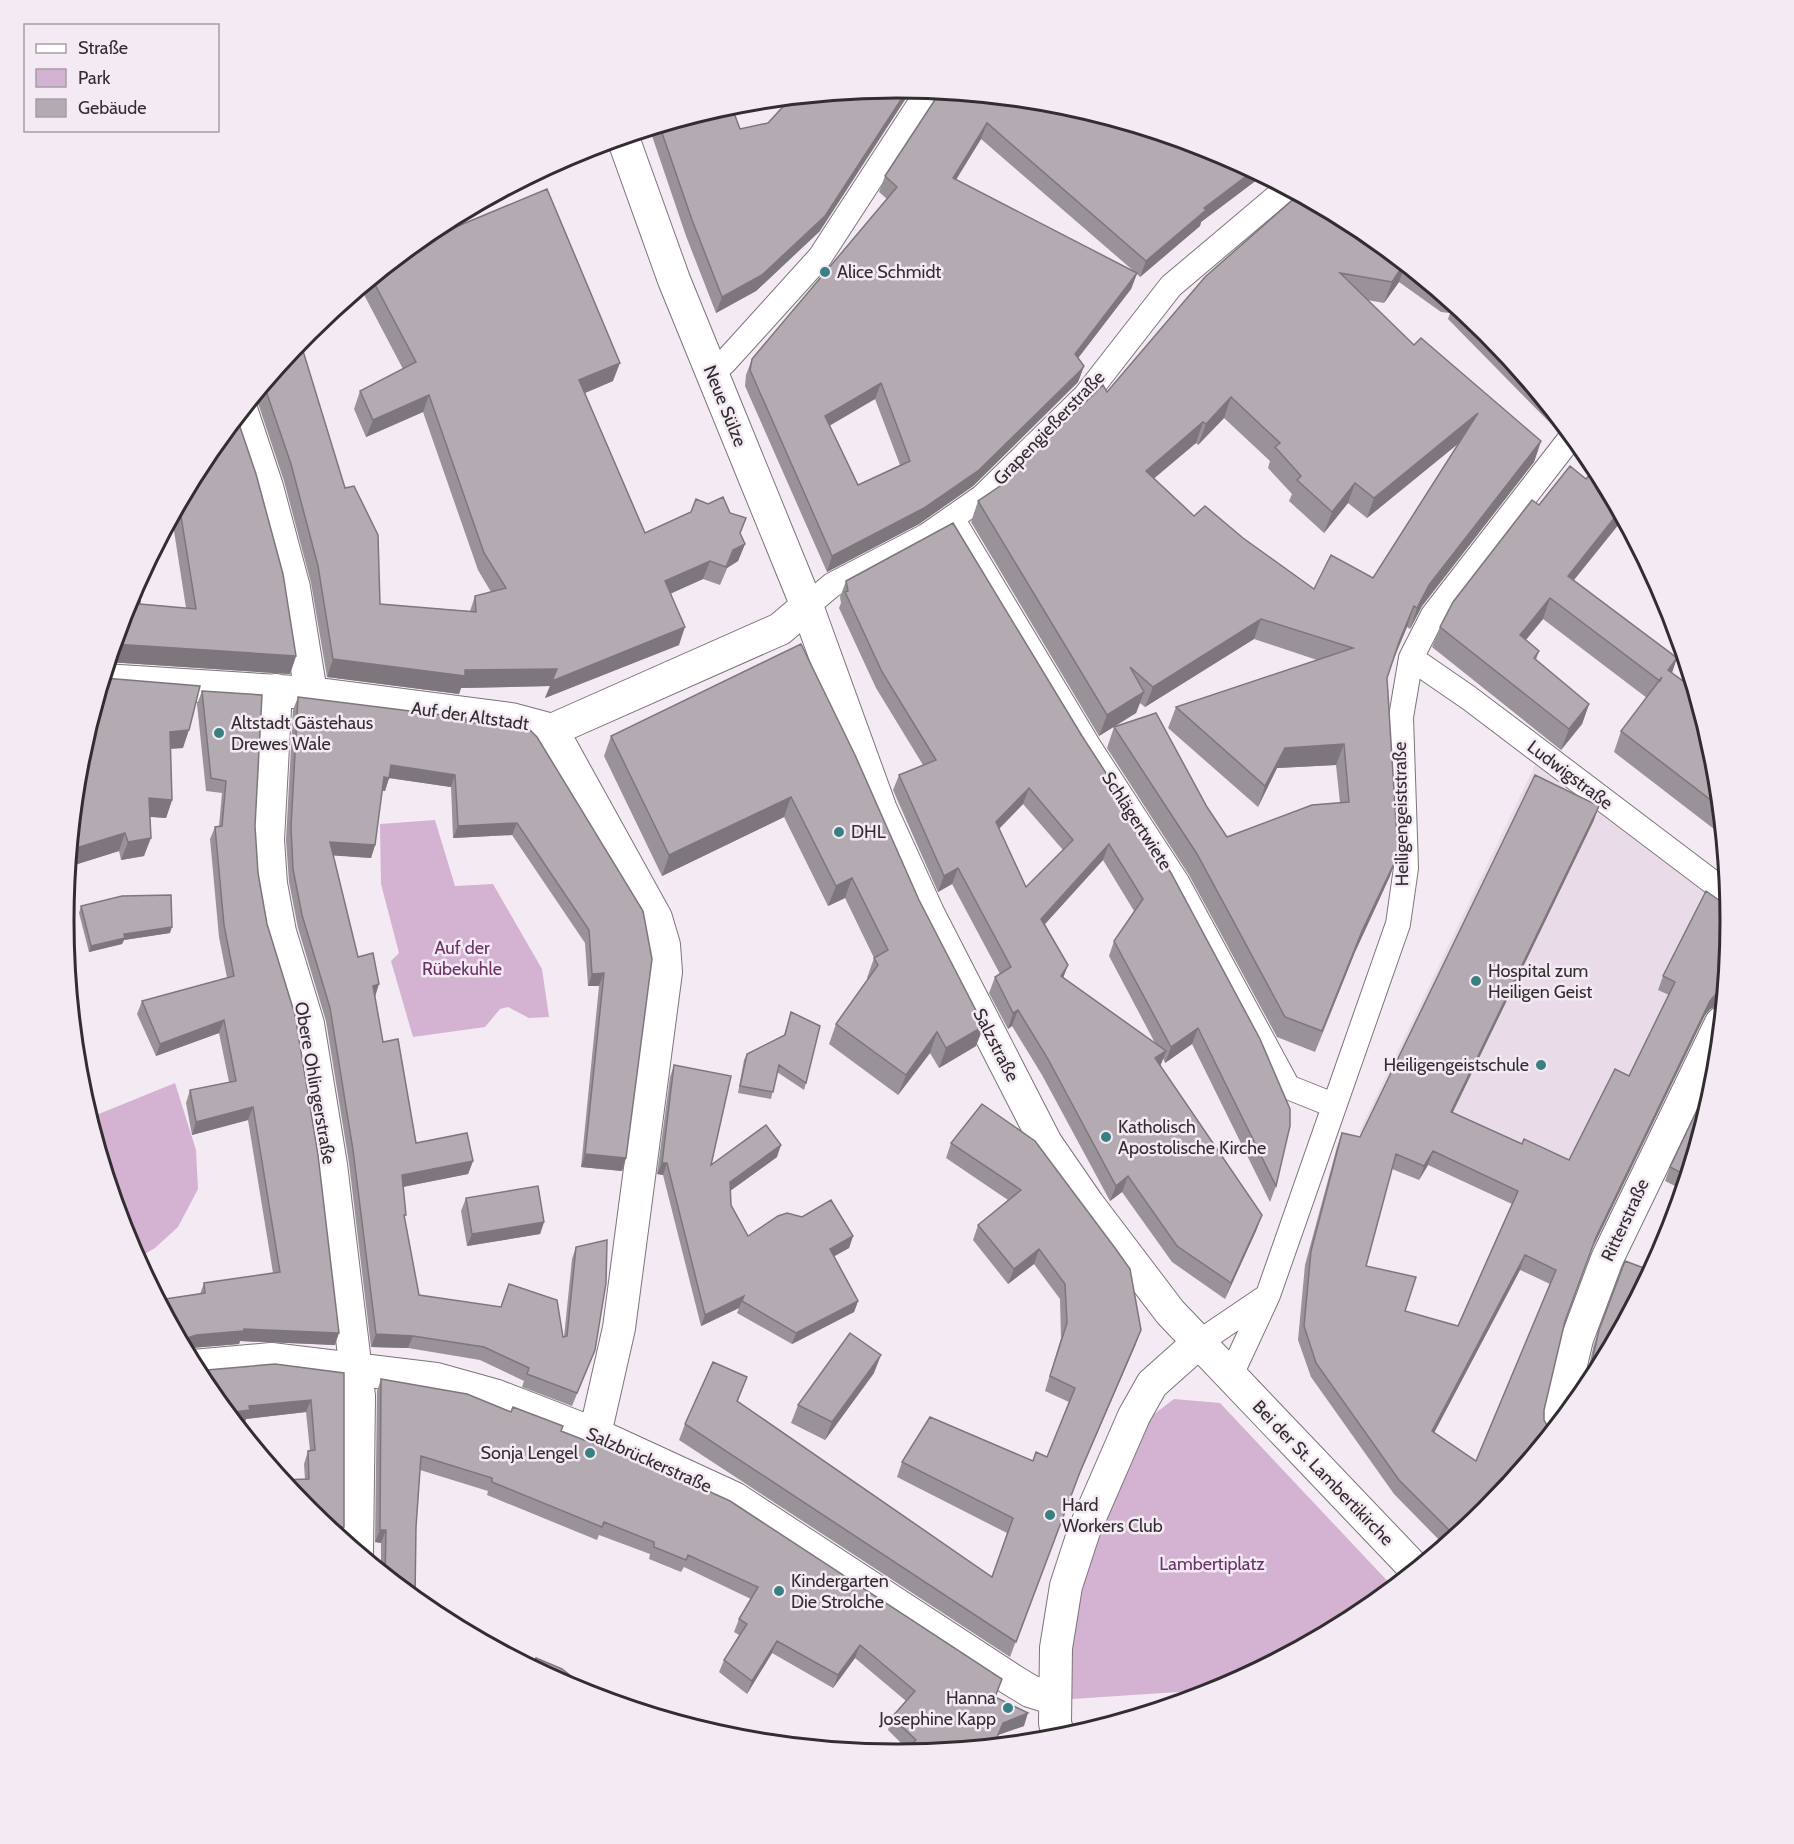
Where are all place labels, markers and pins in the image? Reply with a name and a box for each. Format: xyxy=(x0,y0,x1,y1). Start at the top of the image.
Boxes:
place label: Alice Schmidt xyxy=(837,261,941,283)
marker: Alice Schmidt xyxy=(818,265,832,279)
place label: Altstadt Gästehaus Drewes Wale xyxy=(231,712,373,755)
marker: Altstadt Gästehaus Drewes Wale xyxy=(212,726,226,740)
place label: DHL xyxy=(851,821,886,843)
marker: DHL xyxy=(832,825,846,839)
place label: Hospital zum Heiligen Geist xyxy=(1488,960,1592,1003)
marker: Hospital zum Heiligen Geist xyxy=(1469,974,1483,988)
place label: Heiligengeistschule xyxy=(1384,1054,1529,1076)
marker: Heiligengeistschule xyxy=(1534,1058,1548,1072)
place label: Katholisch Apostolische Kirche xyxy=(1118,1116,1266,1159)
marker: Katholisch Apostolische Kirche xyxy=(1099,1130,1113,1144)
place label: Sonja Lengel xyxy=(480,1442,579,1464)
marker: Sonja Lengel xyxy=(583,1446,597,1460)
place label: Hard Workers Club xyxy=(1062,1494,1163,1537)
marker: Hard Workers Club xyxy=(1043,1508,1057,1522)
place label: Kindergarten Die Strolche xyxy=(791,1570,889,1613)
marker: Kindergarten Die Strolche xyxy=(772,1584,786,1598)
place label: Hanna Josephine Kapp xyxy=(878,1687,996,1730)
marker: Hanna Josephine Kapp xyxy=(1001,1701,1015,1715)

